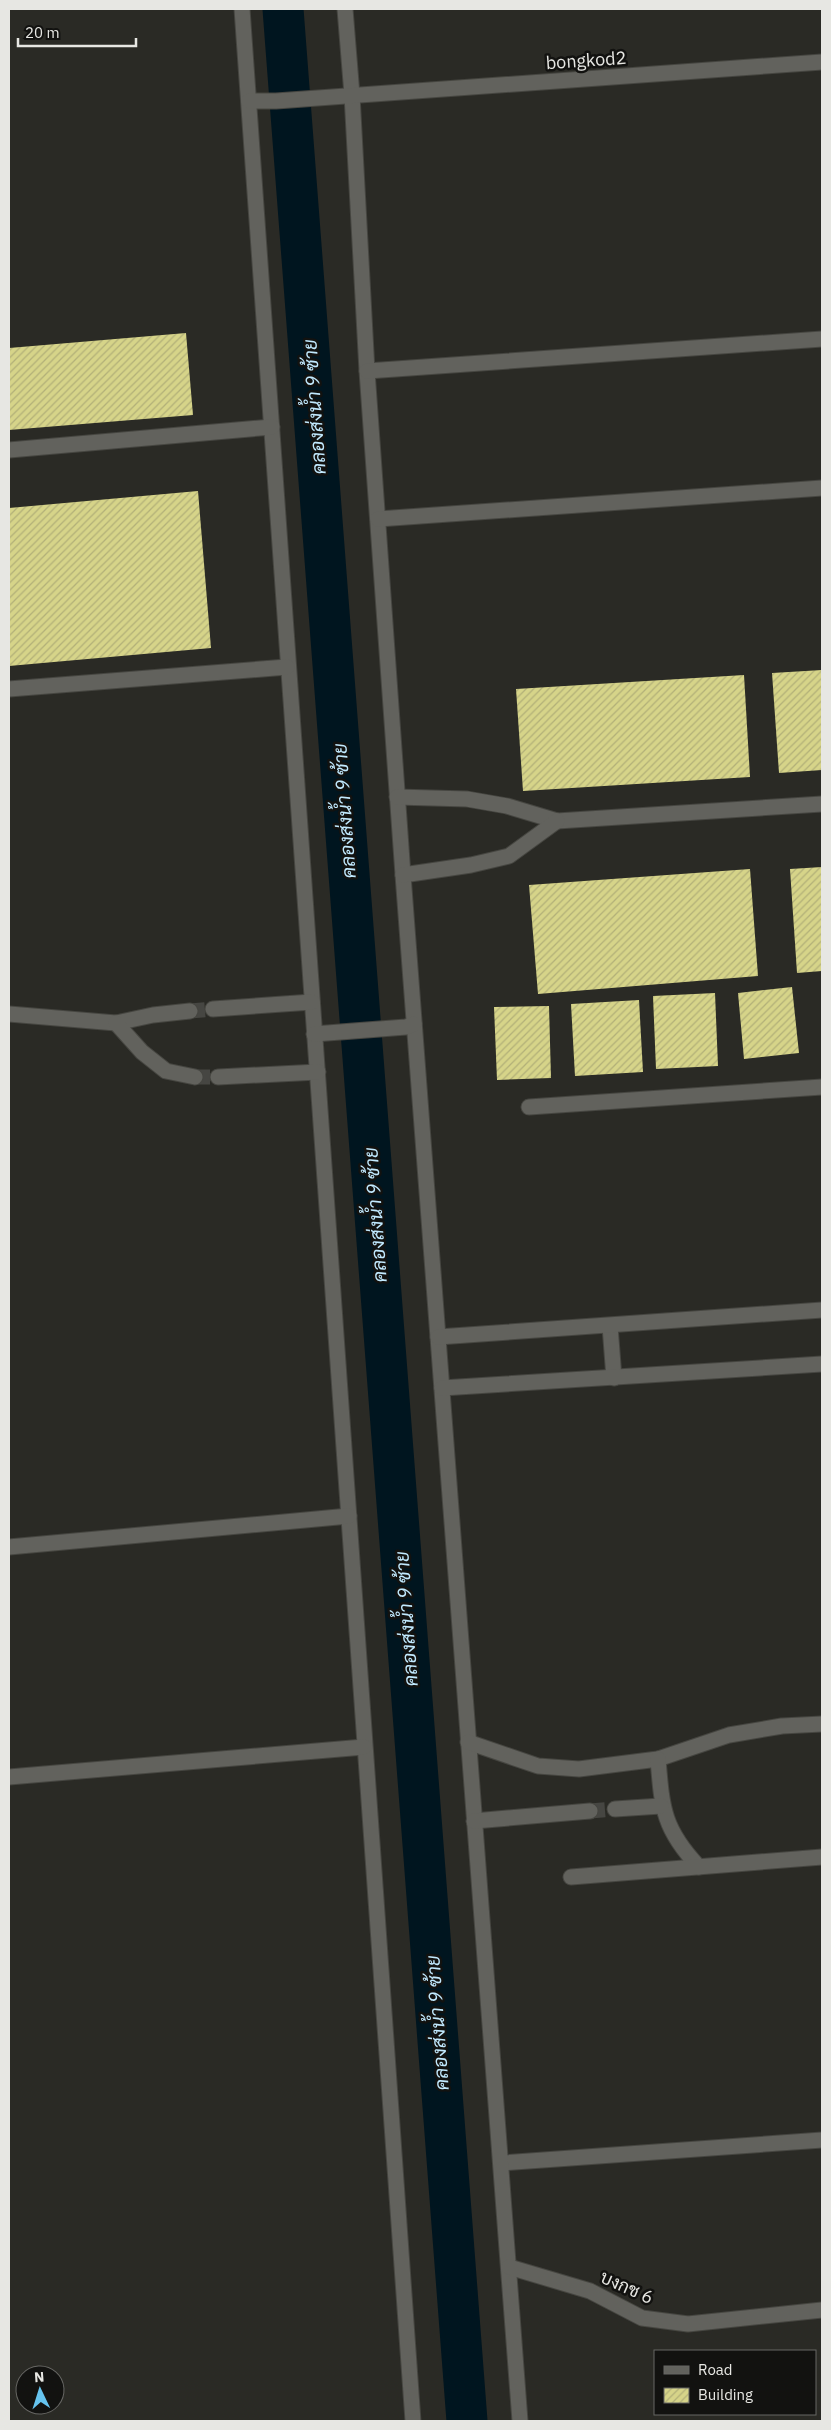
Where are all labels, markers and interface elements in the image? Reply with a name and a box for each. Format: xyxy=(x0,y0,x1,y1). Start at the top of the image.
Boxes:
scale bar xyxy=(18,15,135,47)
text: 20 m xyxy=(25,23,60,42)
street label: bongkod2 xyxy=(545,46,627,74)
water label: คลองส่งน้ำ 9 ซ้าย xyxy=(294,339,331,476)
water label: คลองส่งน้ำ 9 ซ้าย xyxy=(324,743,361,880)
water label: คลองส่งน้ำ 9 ซ้าย xyxy=(355,1147,392,1284)
water label: คลองส่งน้ำ 9 ซ้าย xyxy=(386,1551,423,1688)
water label: คลองส่งน้ำ 9 ซ้าย xyxy=(417,1955,454,2092)
street label: บงกช 6 xyxy=(597,2265,657,2309)
legend xyxy=(654,2350,816,2415)
text: Road xyxy=(698,2360,733,2379)
north arrow xyxy=(15,2365,65,2415)
text: N xyxy=(33,2368,45,2386)
text: Building xyxy=(698,2385,753,2404)

